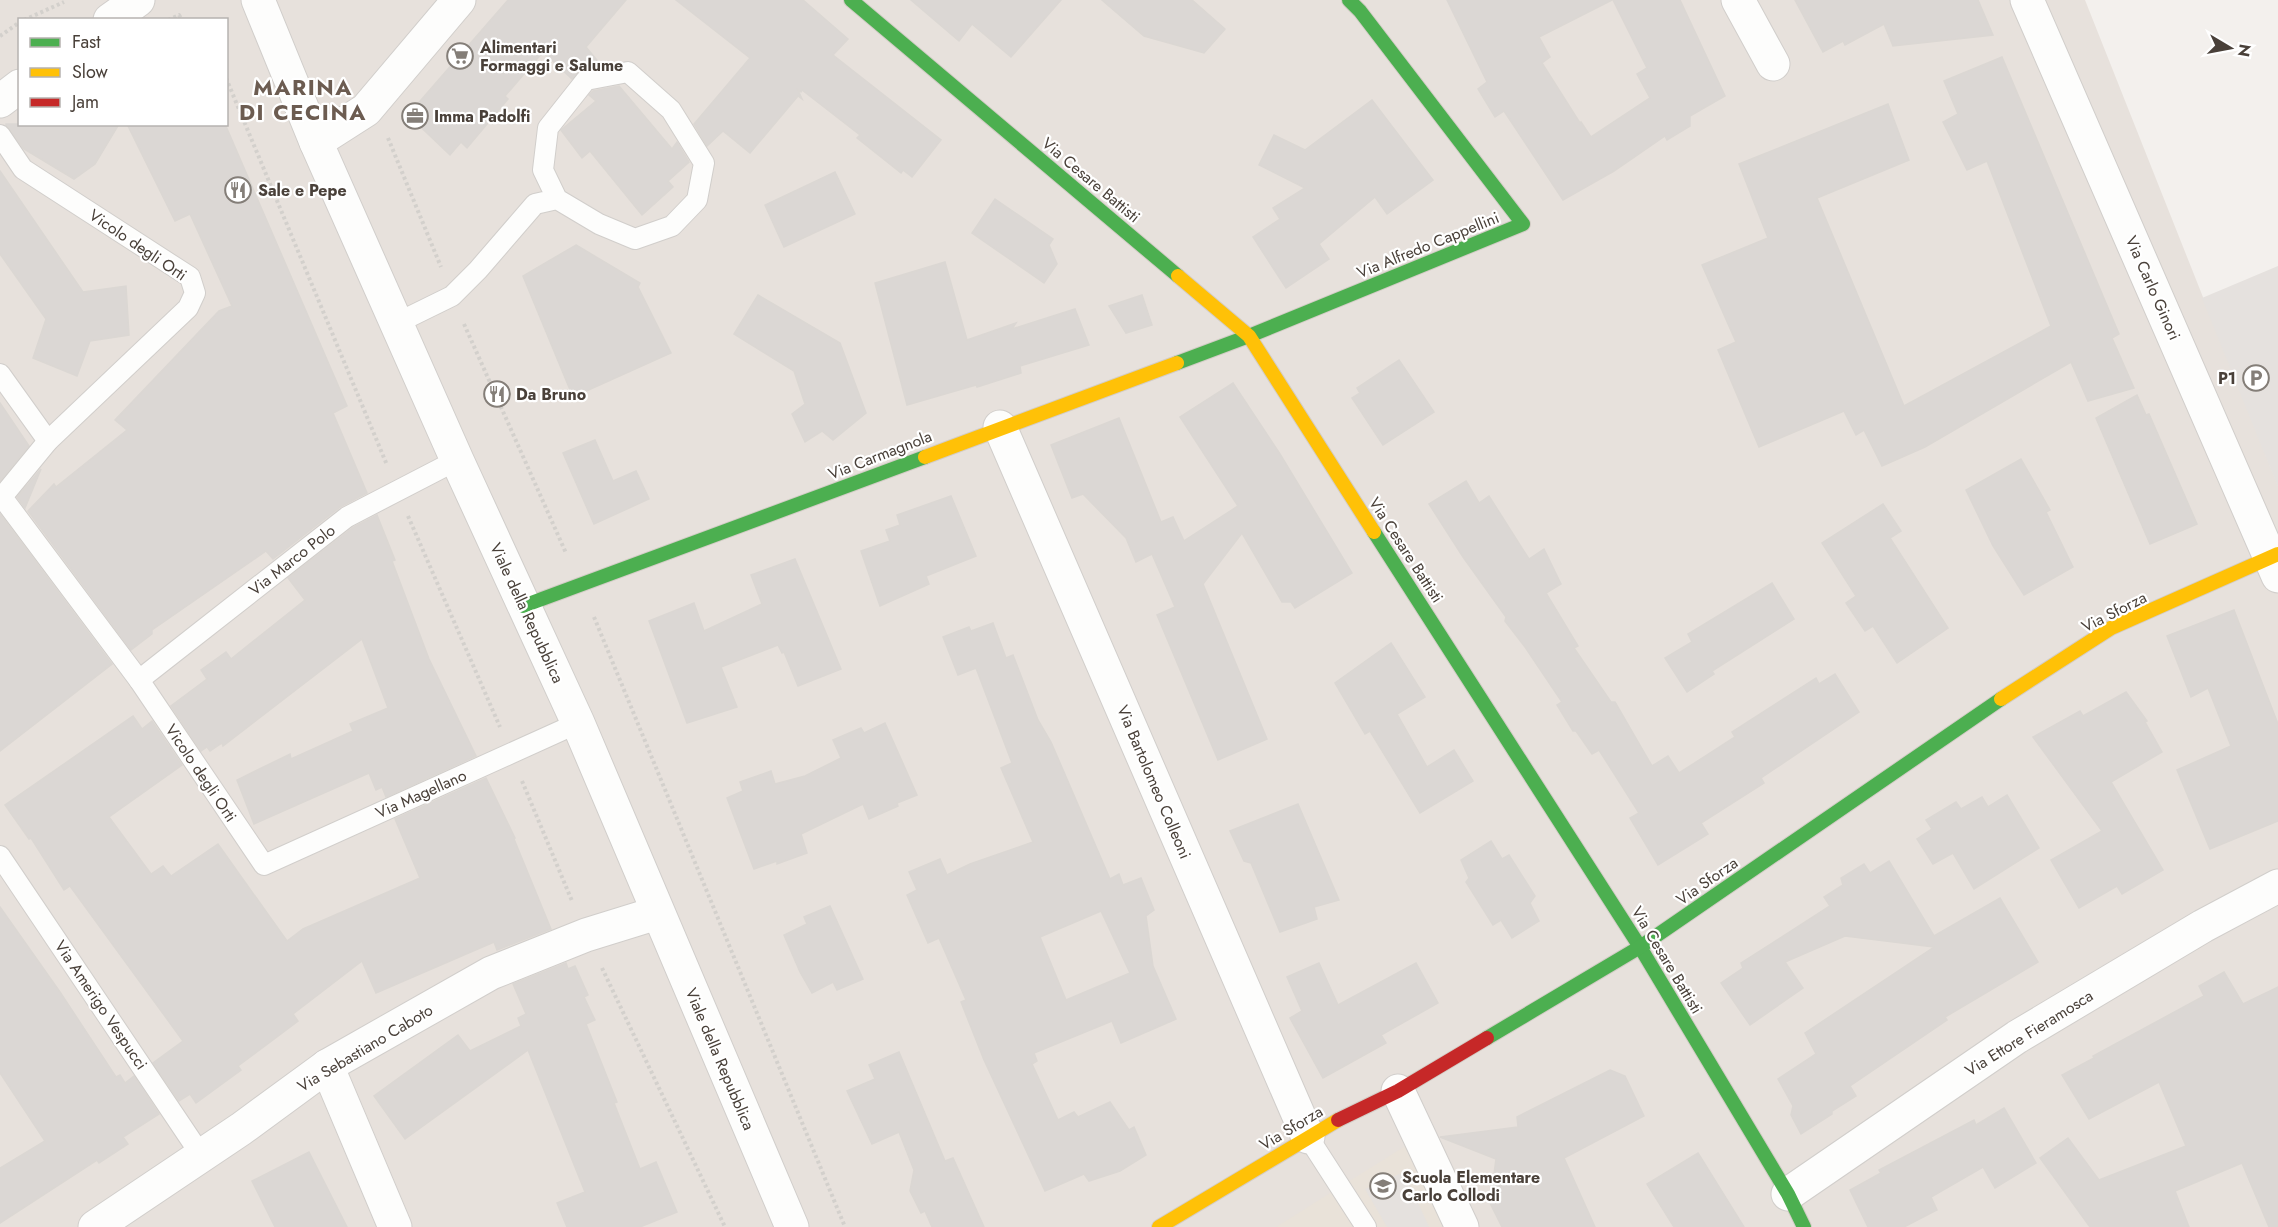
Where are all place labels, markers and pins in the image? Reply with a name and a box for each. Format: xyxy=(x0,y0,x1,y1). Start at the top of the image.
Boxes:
place label: Alimentari Formaggi e Salume xyxy=(479,36,623,77)
supermarket icon: Alimentari Formaggi e Salume xyxy=(445,41,475,71)
office icon: Imma Padolfi xyxy=(400,101,430,131)
place label: Imma Padolfi xyxy=(434,105,530,128)
restaurant icon: Sale e Pepe xyxy=(223,175,253,205)
place label: Sale e Pepe xyxy=(258,179,347,202)
parking icon: P1 xyxy=(2241,363,2271,393)
place label: P1 xyxy=(2218,367,2236,390)
restaurant icon: Da Bruno xyxy=(482,379,512,409)
place label: Da Bruno xyxy=(516,383,586,406)
place label: Scuola Elementare Carlo Collodi xyxy=(1402,1166,1540,1207)
school or university icon: Scuola Elementare Carlo Collodi xyxy=(1368,1171,1398,1201)

